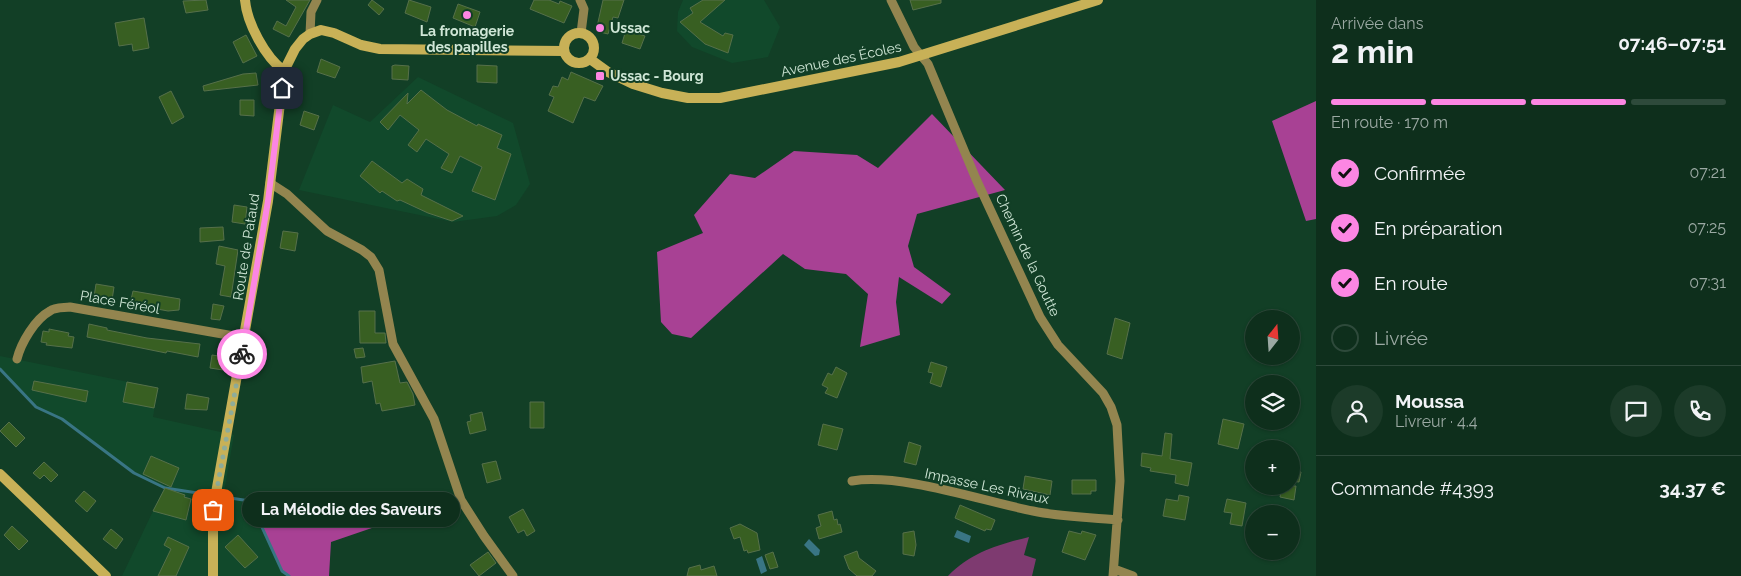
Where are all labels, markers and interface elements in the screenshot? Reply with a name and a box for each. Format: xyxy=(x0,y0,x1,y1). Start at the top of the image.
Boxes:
marker: La fromagerie des papilles xyxy=(461,9,473,21)
text: Arrivée dans xyxy=(1331,14,1423,33)
place label: Ussac xyxy=(610,20,650,36)
marker: Ussac xyxy=(594,22,606,34)
place label: La fromagerie des papilles xyxy=(420,23,515,55)
text: 07:46–07:51 xyxy=(1618,32,1726,54)
text: 2 min xyxy=(1331,33,1414,70)
street label: Avenue des Écoles xyxy=(779,37,903,80)
pin xyxy=(261,67,303,109)
place label: Ussac - Bourg xyxy=(610,68,704,84)
marker: Ussac - Bourg xyxy=(594,70,606,82)
icon: home xyxy=(268,74,296,102)
text: En route · 170 m xyxy=(1331,113,1448,132)
icon: check xyxy=(1331,159,1359,187)
text: Confirmée xyxy=(1374,162,1465,184)
text: 07:21 xyxy=(1690,163,1726,182)
street label: Chemin de la Goutte xyxy=(993,191,1063,319)
street label: Route de Pataud xyxy=(230,192,262,302)
icon: check xyxy=(1331,214,1359,242)
text: En préparation xyxy=(1374,217,1503,239)
text: 07:25 xyxy=(1688,218,1726,237)
icon: check xyxy=(1331,269,1359,297)
text: En route xyxy=(1374,272,1448,294)
text: 07:31 xyxy=(1689,273,1726,292)
street label: Place Féréol xyxy=(79,287,161,317)
north arrow xyxy=(1245,310,1300,365)
map controls xyxy=(1245,310,1300,560)
text: Livrée xyxy=(1374,327,1428,349)
courier xyxy=(217,329,267,379)
icon: bike xyxy=(228,340,256,368)
button: layers xyxy=(1245,375,1300,430)
button: person xyxy=(1331,385,1383,437)
button: chat xyxy=(1610,385,1662,437)
button: phone xyxy=(1674,385,1726,437)
text: Moussa xyxy=(1395,390,1464,412)
text: Livreur · 4.4 xyxy=(1395,412,1478,431)
button: + xyxy=(1245,440,1300,495)
street label: Impasse Les Rivaux xyxy=(923,465,1051,507)
text: Commande #4393 xyxy=(1331,477,1494,499)
text: 34.37 € xyxy=(1659,477,1726,499)
pin xyxy=(192,489,234,531)
callout: La Mélodie des Saveurs xyxy=(243,492,460,528)
icon: bag xyxy=(199,496,227,524)
text: La Mélodie des Saveurs xyxy=(261,500,441,519)
button: − xyxy=(1245,505,1300,560)

